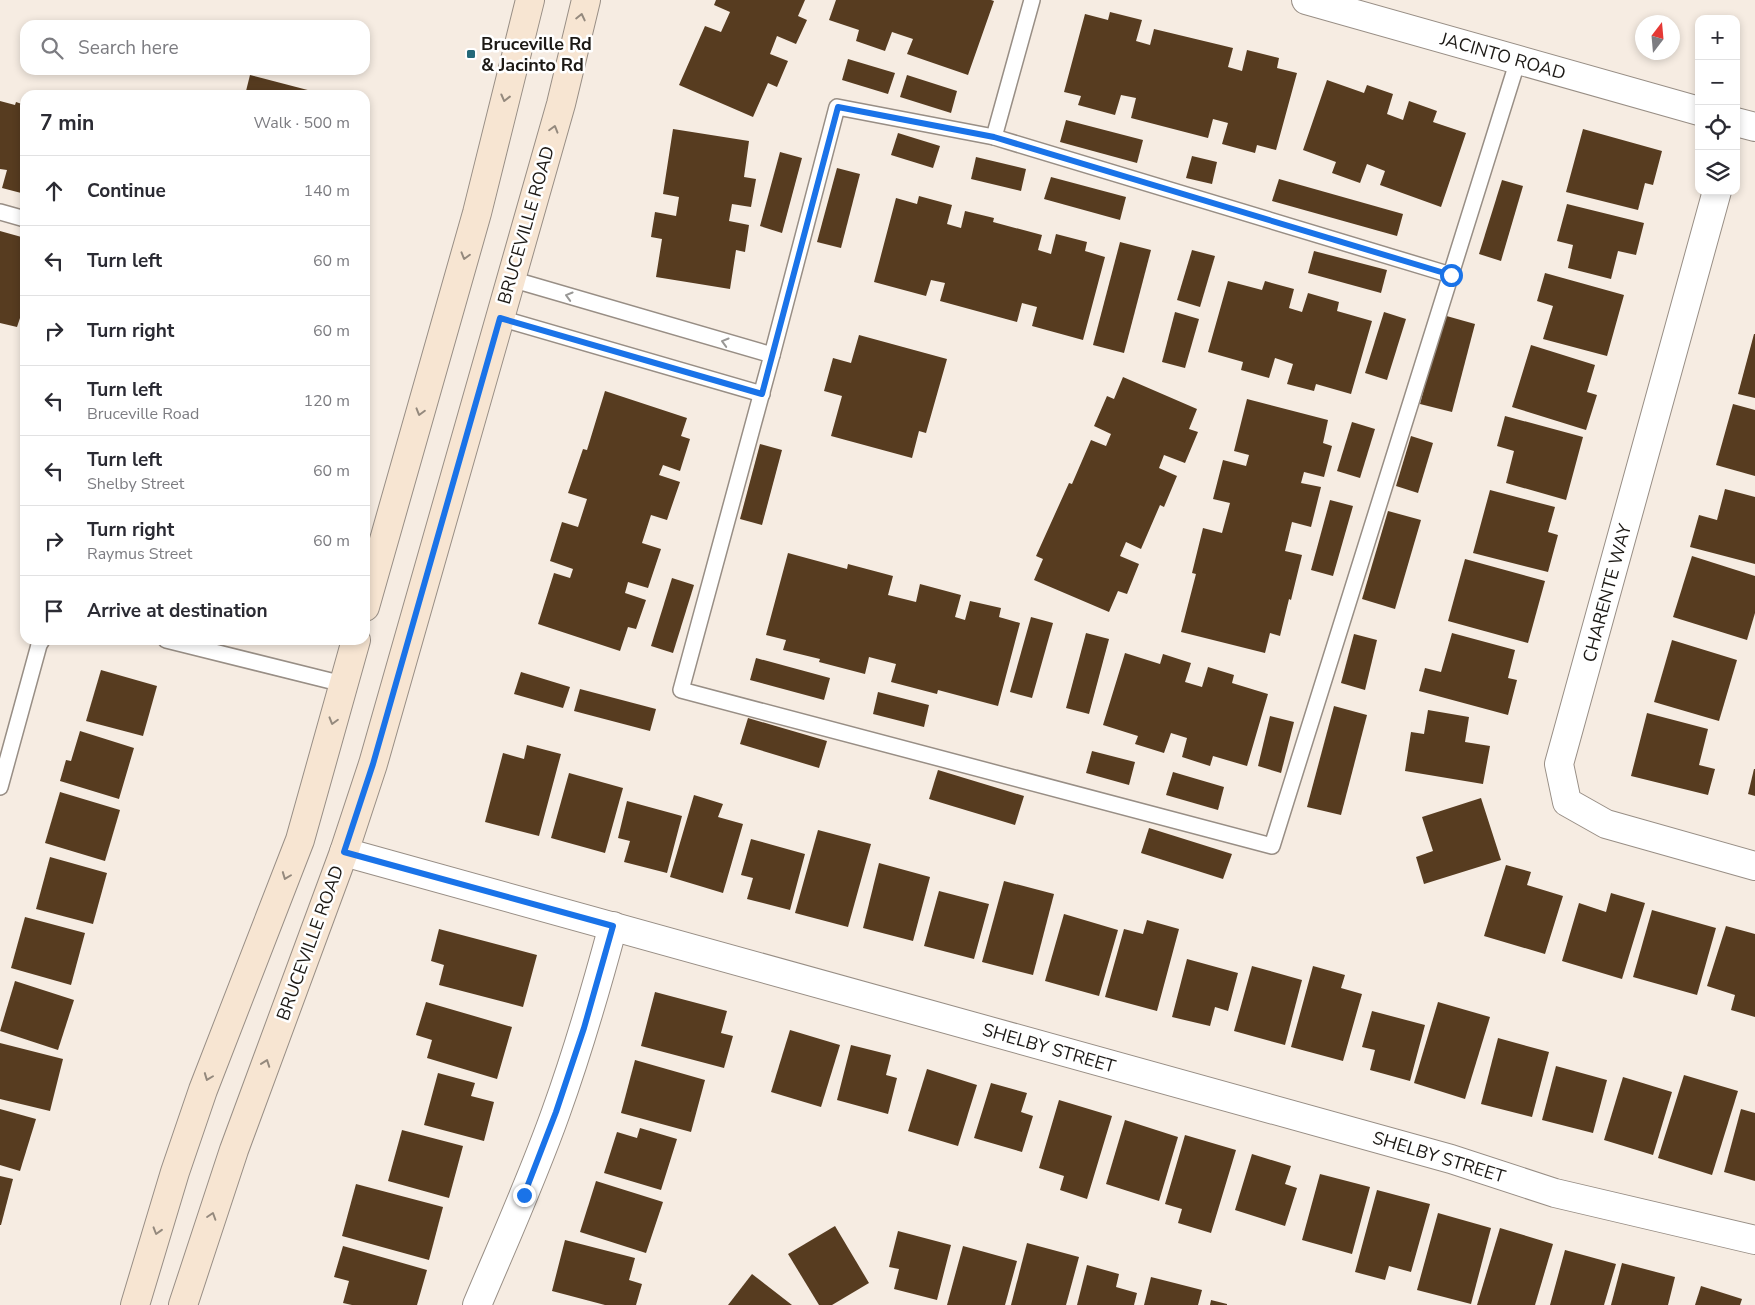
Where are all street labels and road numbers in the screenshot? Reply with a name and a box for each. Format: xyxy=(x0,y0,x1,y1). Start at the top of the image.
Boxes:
street label: JACINTO ROAD xyxy=(1437,26,1568,85)
street label: BRUCEVILLE ROAD xyxy=(492,143,560,307)
street label: CHARENTE WAY xyxy=(1577,521,1637,665)
street label: BRUCEVILLE ROAD xyxy=(271,862,349,1024)
street label: SHELBY STREET xyxy=(980,1018,1119,1079)
street label: SHELBY STREET xyxy=(1370,1125,1508,1189)

